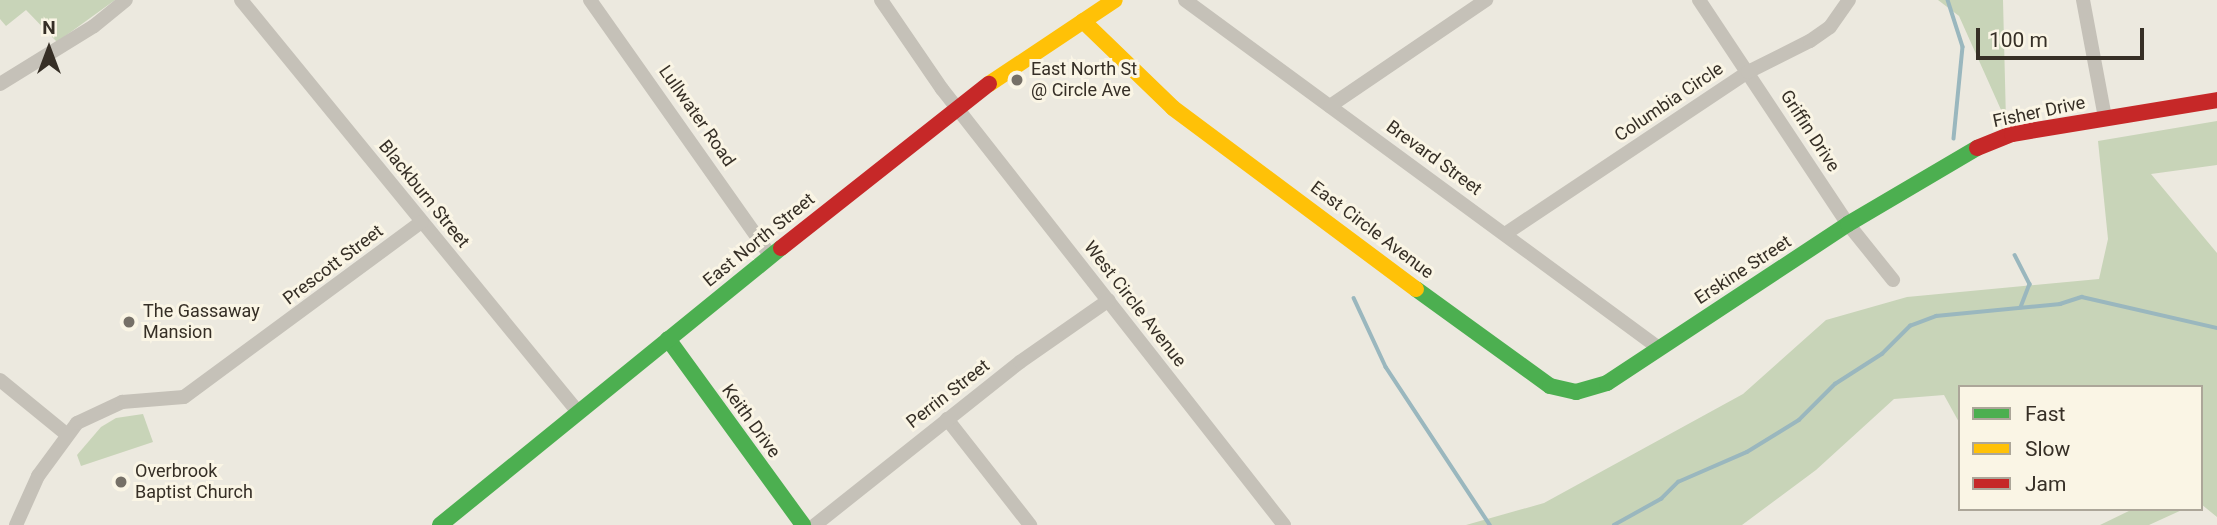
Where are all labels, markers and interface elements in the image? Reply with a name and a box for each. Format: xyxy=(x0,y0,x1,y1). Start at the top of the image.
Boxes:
north arrow xyxy=(14,14,84,84)
scale bar xyxy=(1979,14,2147,58)
text: N xyxy=(42,16,56,39)
text: 100 m xyxy=(1989,28,2048,52)
street label: Columbia Circle xyxy=(1611,58,1727,146)
place label: East North St @ Circle Ave xyxy=(1031,59,1137,102)
street label: Lullwater Road xyxy=(654,61,740,171)
marker: East North St @ Circle Ave xyxy=(1009,72,1025,88)
street label: Griffin Drive xyxy=(1776,86,1844,176)
street label: Fisher Drive xyxy=(1991,92,2087,132)
street label: Brevard Street xyxy=(1382,116,1486,200)
street label: Blackburn Street xyxy=(374,136,474,252)
street label: East Circle Avenue xyxy=(1306,177,1438,283)
street label: East North Street xyxy=(699,188,819,292)
street label: Prescott Street xyxy=(279,220,387,310)
street label: Erskine Street xyxy=(1691,231,1795,309)
street label: West Circle Avenue xyxy=(1079,237,1191,371)
place label: The Gassaway Mansion xyxy=(143,301,260,344)
marker: The Gassaway Mansion xyxy=(121,314,137,330)
street label: Perrin Street xyxy=(902,355,994,433)
street label: Keith Drive xyxy=(717,380,785,462)
legend xyxy=(1958,385,2203,511)
text: Fast xyxy=(2025,402,2065,426)
text: Slow xyxy=(2025,437,2070,461)
place label: Overbrook Baptist Church xyxy=(135,461,253,504)
text: Jam xyxy=(2025,472,2066,496)
marker: Overbrook Baptist Church xyxy=(113,474,129,490)

